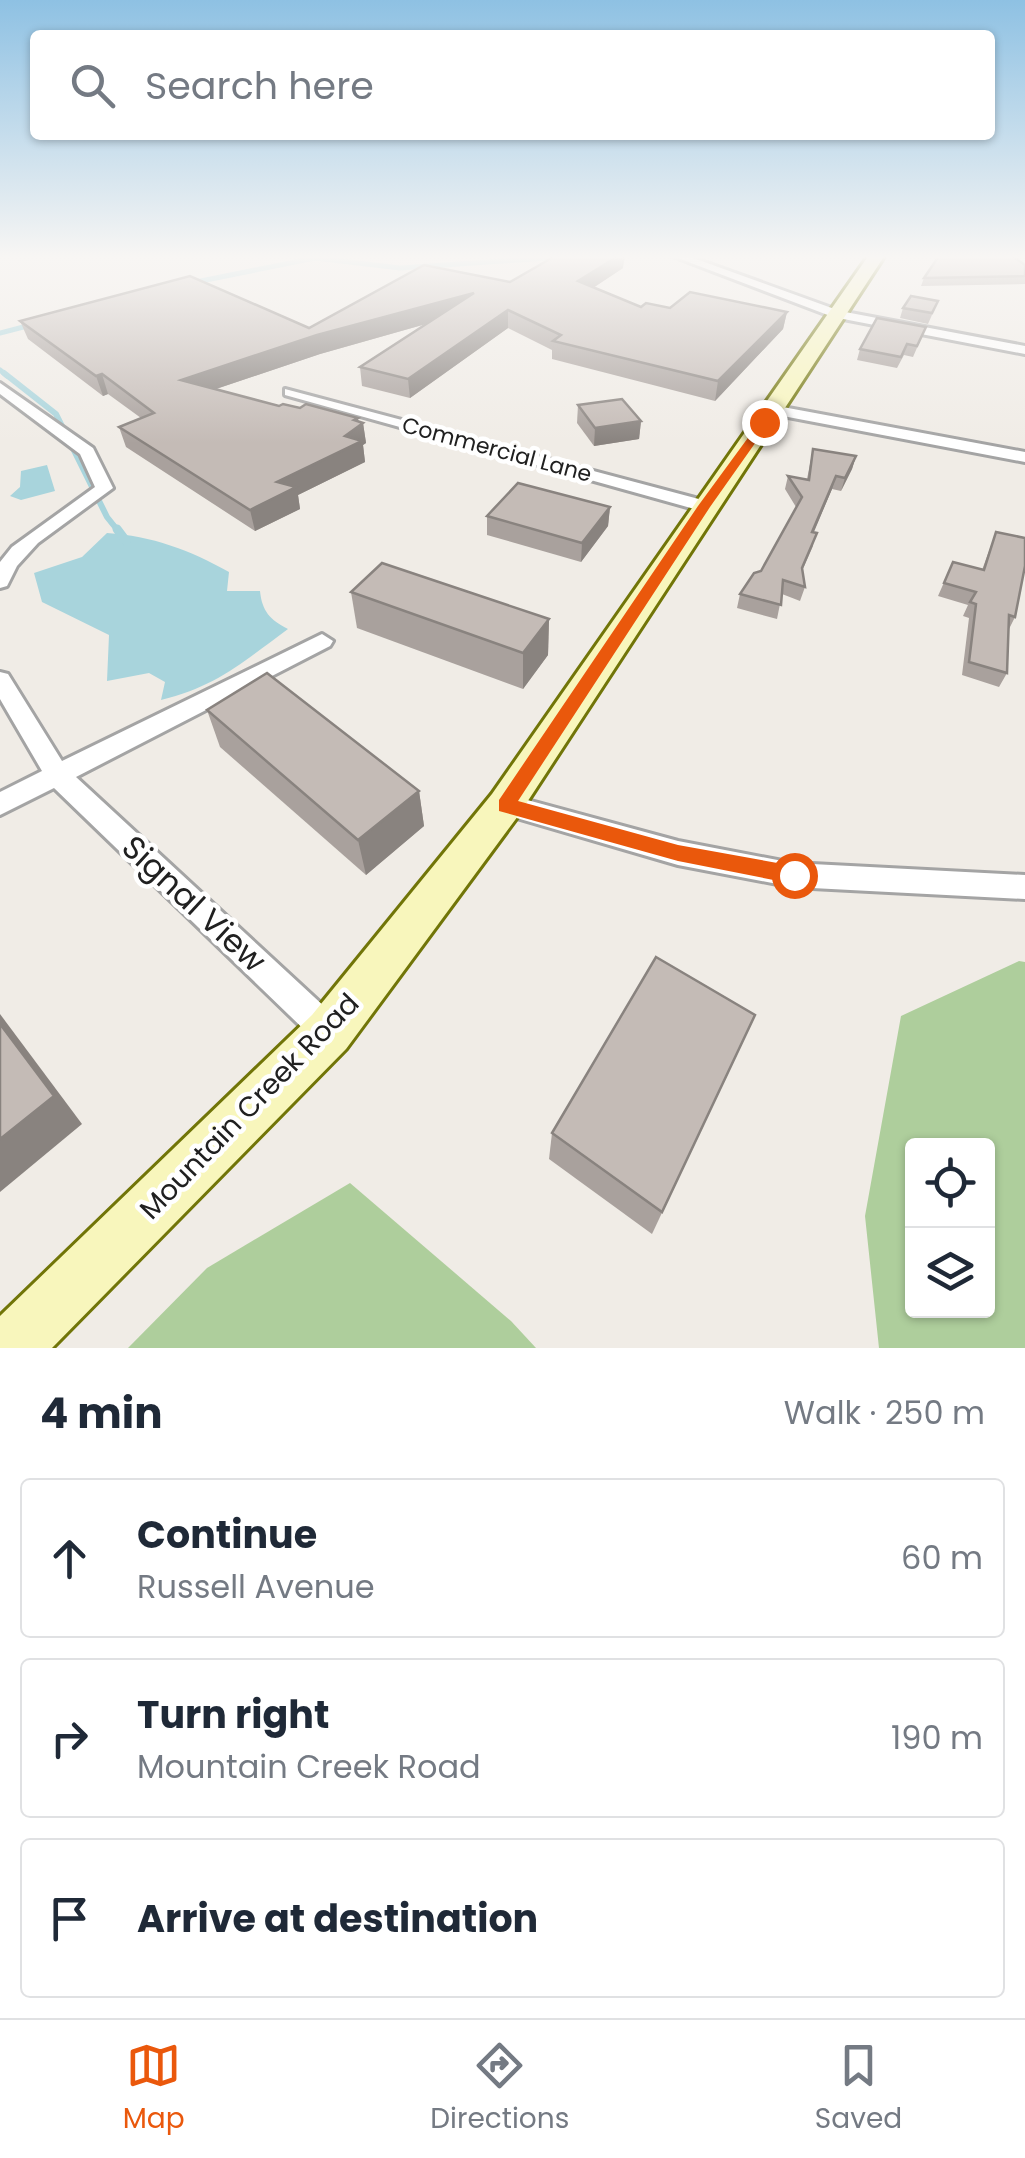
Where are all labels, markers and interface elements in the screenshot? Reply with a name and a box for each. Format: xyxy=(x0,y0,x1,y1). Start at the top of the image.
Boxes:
search box xyxy=(30,30,995,140)
icon: search xyxy=(65,58,120,113)
text: Search here xyxy=(145,59,374,112)
route end xyxy=(742,400,788,446)
street label: Commercial Lane xyxy=(399,409,595,490)
street label: Signal View xyxy=(112,825,276,982)
route start xyxy=(772,853,818,899)
street label: Mountain Creek Road xyxy=(131,985,368,1228)
map controls xyxy=(905,1138,995,1318)
button: locate xyxy=(905,1138,995,1228)
button: layers xyxy=(905,1228,995,1318)
text: 4 min xyxy=(40,1384,163,1443)
text: Walk · 250 m xyxy=(784,1390,985,1435)
text: Continue xyxy=(137,1508,317,1561)
icon: ahead xyxy=(42,1531,97,1586)
text: 60 m xyxy=(901,1535,983,1580)
text: Russell Avenue xyxy=(137,1564,375,1609)
text: Turn right xyxy=(137,1688,329,1741)
icon: right xyxy=(42,1711,97,1766)
text: 190 m xyxy=(891,1715,983,1760)
text: Mountain Creek Road xyxy=(137,1744,481,1789)
icon: arrive xyxy=(42,1891,97,1946)
text: Arrive at destination xyxy=(137,1892,538,1945)
tab: Map xyxy=(123,2038,185,2140)
tab: Directions xyxy=(430,2038,569,2140)
tab: Saved xyxy=(815,2038,902,2140)

